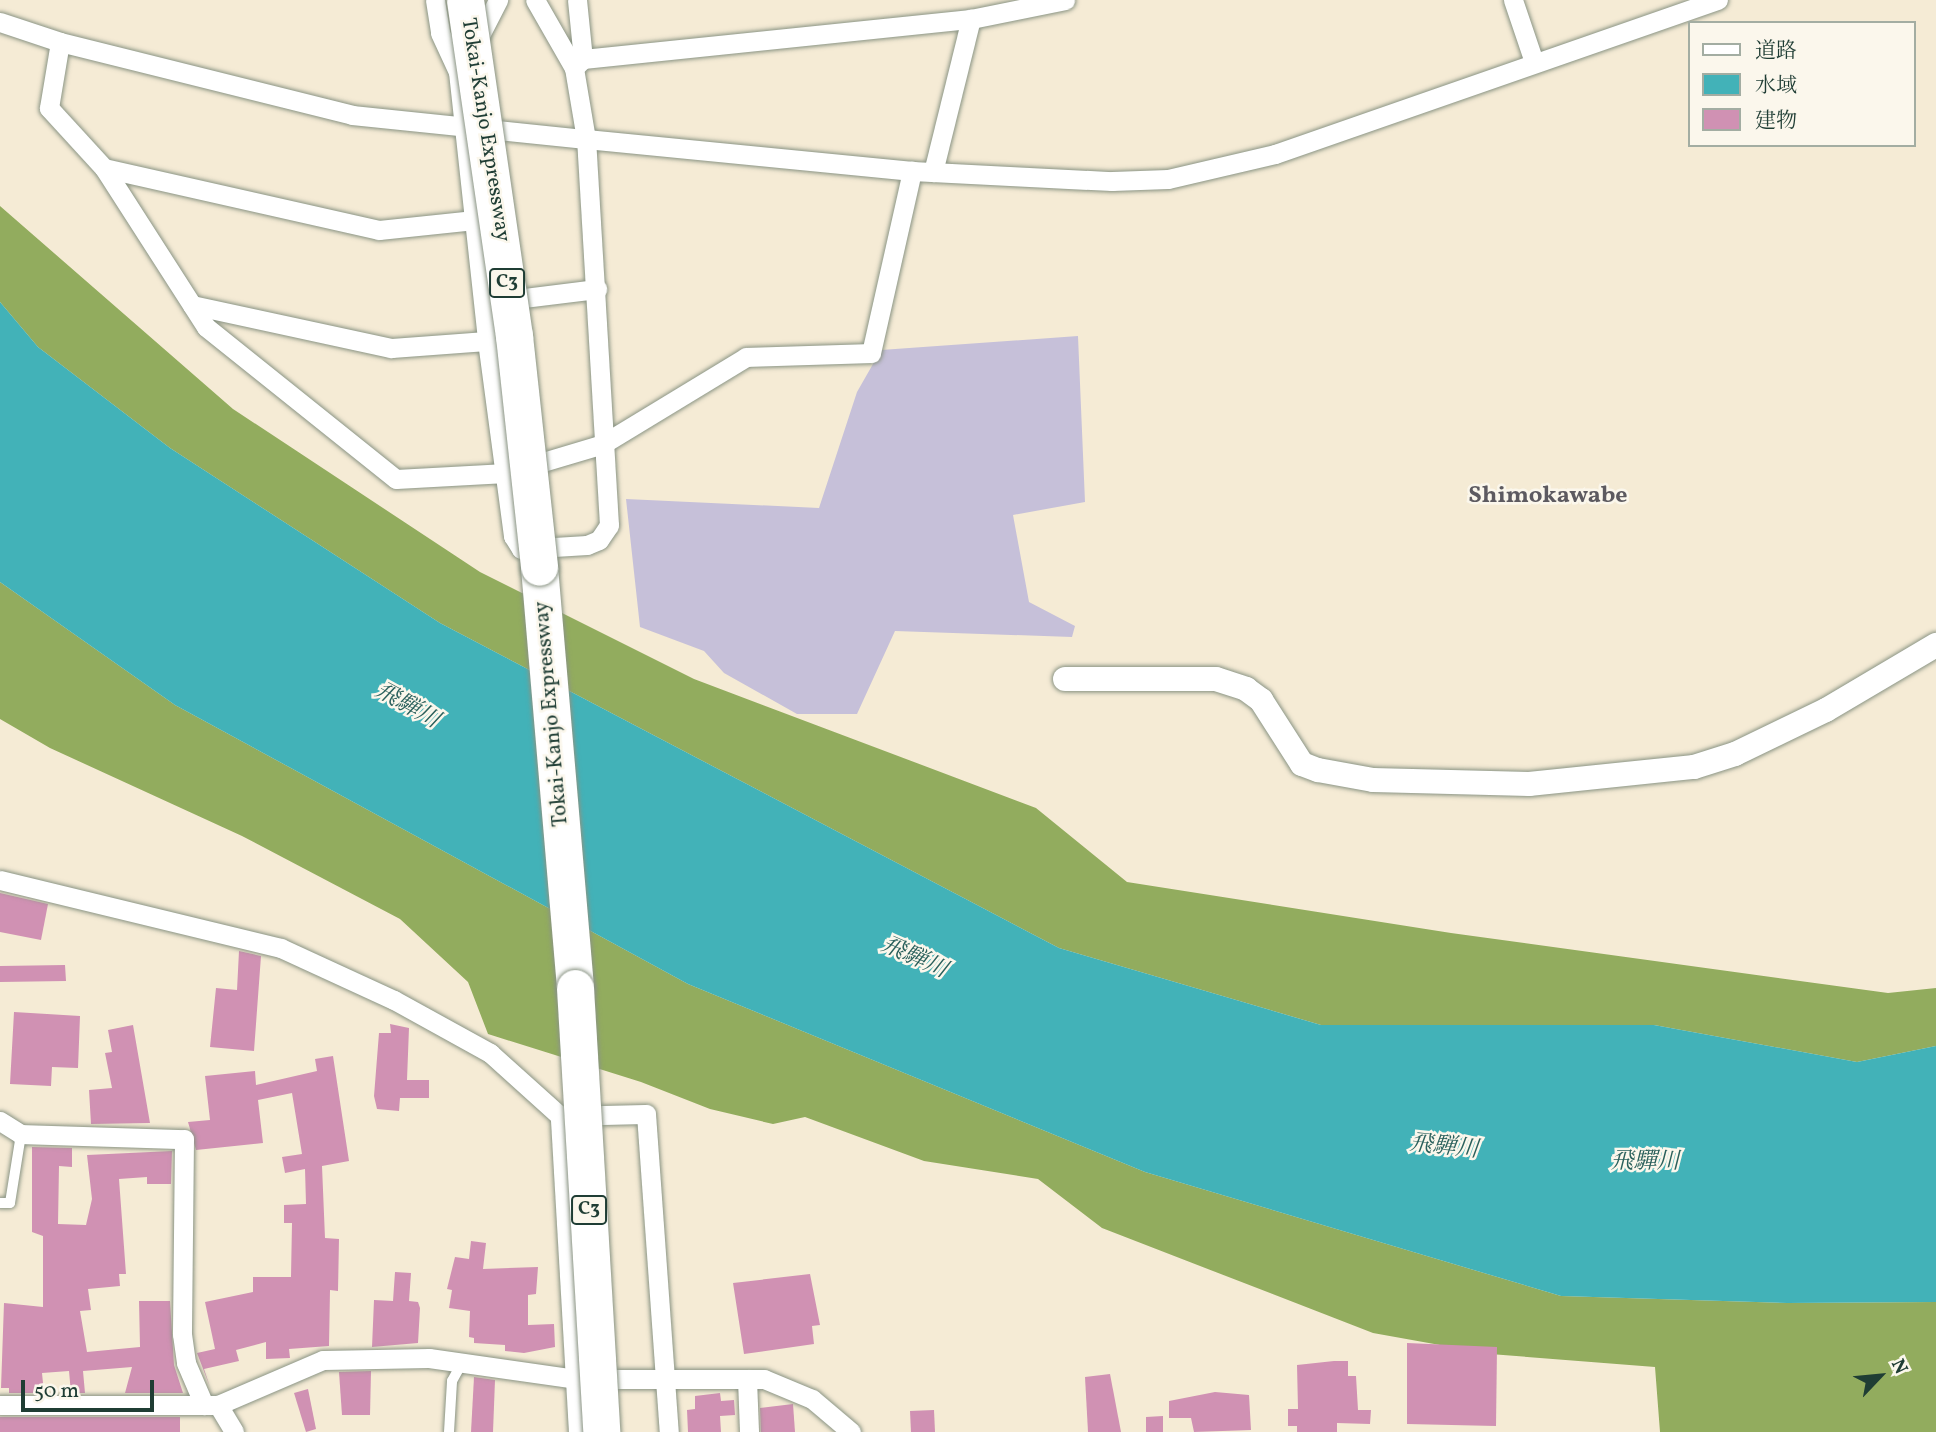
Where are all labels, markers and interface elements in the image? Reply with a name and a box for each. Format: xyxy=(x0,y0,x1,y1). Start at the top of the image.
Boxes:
street label: Tokai-Kanjo Expressway xyxy=(455,16,515,244)
legend xyxy=(1688,21,1915,147)
text: 道路 xyxy=(1755,37,1797,66)
text: 水域 xyxy=(1755,72,1797,101)
text: 建物 xyxy=(1755,107,1797,136)
road number: C3 xyxy=(488,268,526,298)
district label: Shimokawabe xyxy=(1468,483,1628,511)
street label: Tokai-Kanjo Expressway xyxy=(530,600,574,828)
water label: 飛騨川 xyxy=(370,677,444,735)
water label: 飛騨川 xyxy=(877,931,951,985)
water label: 飛騨川 xyxy=(1408,1130,1480,1164)
water label: 飛驒川 xyxy=(1611,1148,1679,1176)
road number: C3 xyxy=(570,1194,608,1226)
north arrow xyxy=(1845,1341,1915,1411)
text: N xyxy=(1884,1355,1914,1379)
scale bar xyxy=(24,1366,158,1410)
text: 50 m xyxy=(34,1377,79,1406)

